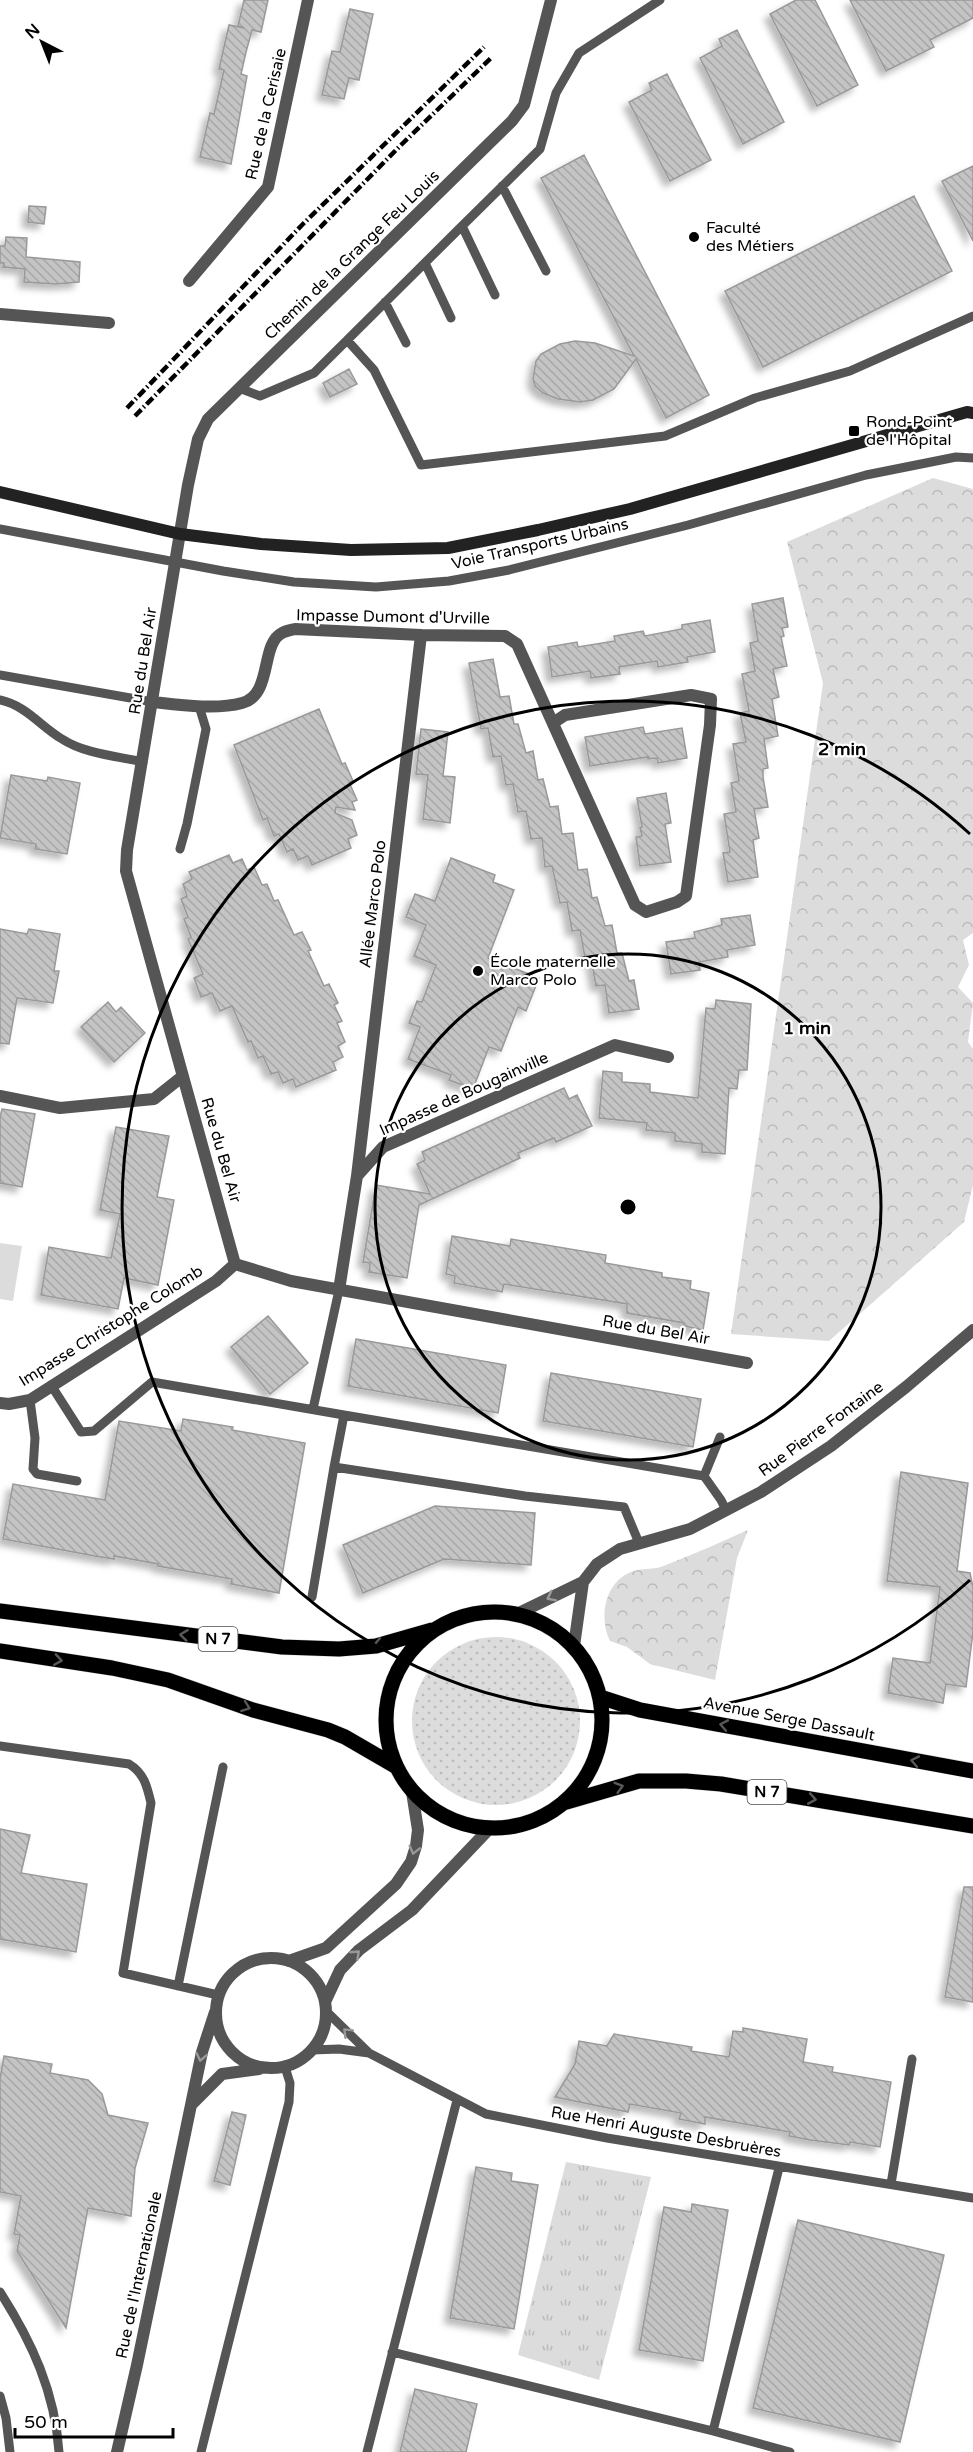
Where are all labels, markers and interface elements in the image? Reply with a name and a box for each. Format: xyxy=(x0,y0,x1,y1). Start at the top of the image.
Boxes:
north arrow xyxy=(12,12,72,72)
text: N xyxy=(21,20,44,43)
street label: Rue de la Cerisaie xyxy=(241,46,291,182)
street label: Chemin de la Grange Feu Louis xyxy=(260,166,444,344)
place label: Faculté des Métiers xyxy=(706,218,794,256)
marker: Faculté des Métiers xyxy=(687,230,701,244)
place label: Rond-Point de l'Hôpital xyxy=(866,412,952,450)
marker: Rond-Point de l'Hôpital xyxy=(847,424,861,438)
street label: Voie Transports Urbains xyxy=(450,514,630,574)
street label: Rue du Bel Air xyxy=(125,605,161,716)
street label: Impasse Dumont d'Urville xyxy=(296,605,490,629)
text: 2 min xyxy=(818,738,866,760)
street label: Allée Marco Polo xyxy=(355,839,391,969)
place label: École maternelle Marco Polo xyxy=(490,952,616,990)
marker: École maternelle Marco Polo xyxy=(471,964,485,978)
text: 1 min xyxy=(783,1017,831,1039)
street label: Impasse de Bougainville xyxy=(376,1048,552,1140)
street label: Rue du Bel Air xyxy=(196,1095,246,1206)
centre of rings xyxy=(618,1197,638,1217)
street label: Impasse Christophe Colomb xyxy=(15,1261,207,1391)
street label: Rue du Bel Air xyxy=(601,1311,712,1349)
street label: Rue Pierre Fontaine xyxy=(755,1377,887,1481)
one-way arrow xyxy=(546,1590,557,1601)
road number: N 7 xyxy=(198,1627,238,1651)
one-way arrow xyxy=(180,1630,189,1642)
one-way arrow xyxy=(373,1637,383,1650)
one-way arrow xyxy=(53,1653,62,1665)
street label: Avenue Serge Dassault xyxy=(701,1693,877,1745)
one-way arrow xyxy=(240,1700,251,1713)
one-way arrow xyxy=(719,1719,729,1732)
one-way arrow xyxy=(911,1755,921,1768)
road number: N 7 xyxy=(748,1780,786,1804)
one-way arrow xyxy=(613,1782,624,1794)
one-way arrow xyxy=(807,1793,816,1805)
one-way arrow xyxy=(409,1844,422,1854)
one-way arrow xyxy=(350,1950,360,1961)
one-way arrow xyxy=(343,2029,354,2039)
one-way arrow xyxy=(195,2052,208,2062)
street label: Rue Henri Auguste Desbruères xyxy=(549,2102,783,2162)
street label: Rue de l'Internationale xyxy=(111,2190,167,2360)
scale bar xyxy=(15,2401,172,2439)
text: 50 m xyxy=(24,2411,68,2433)

